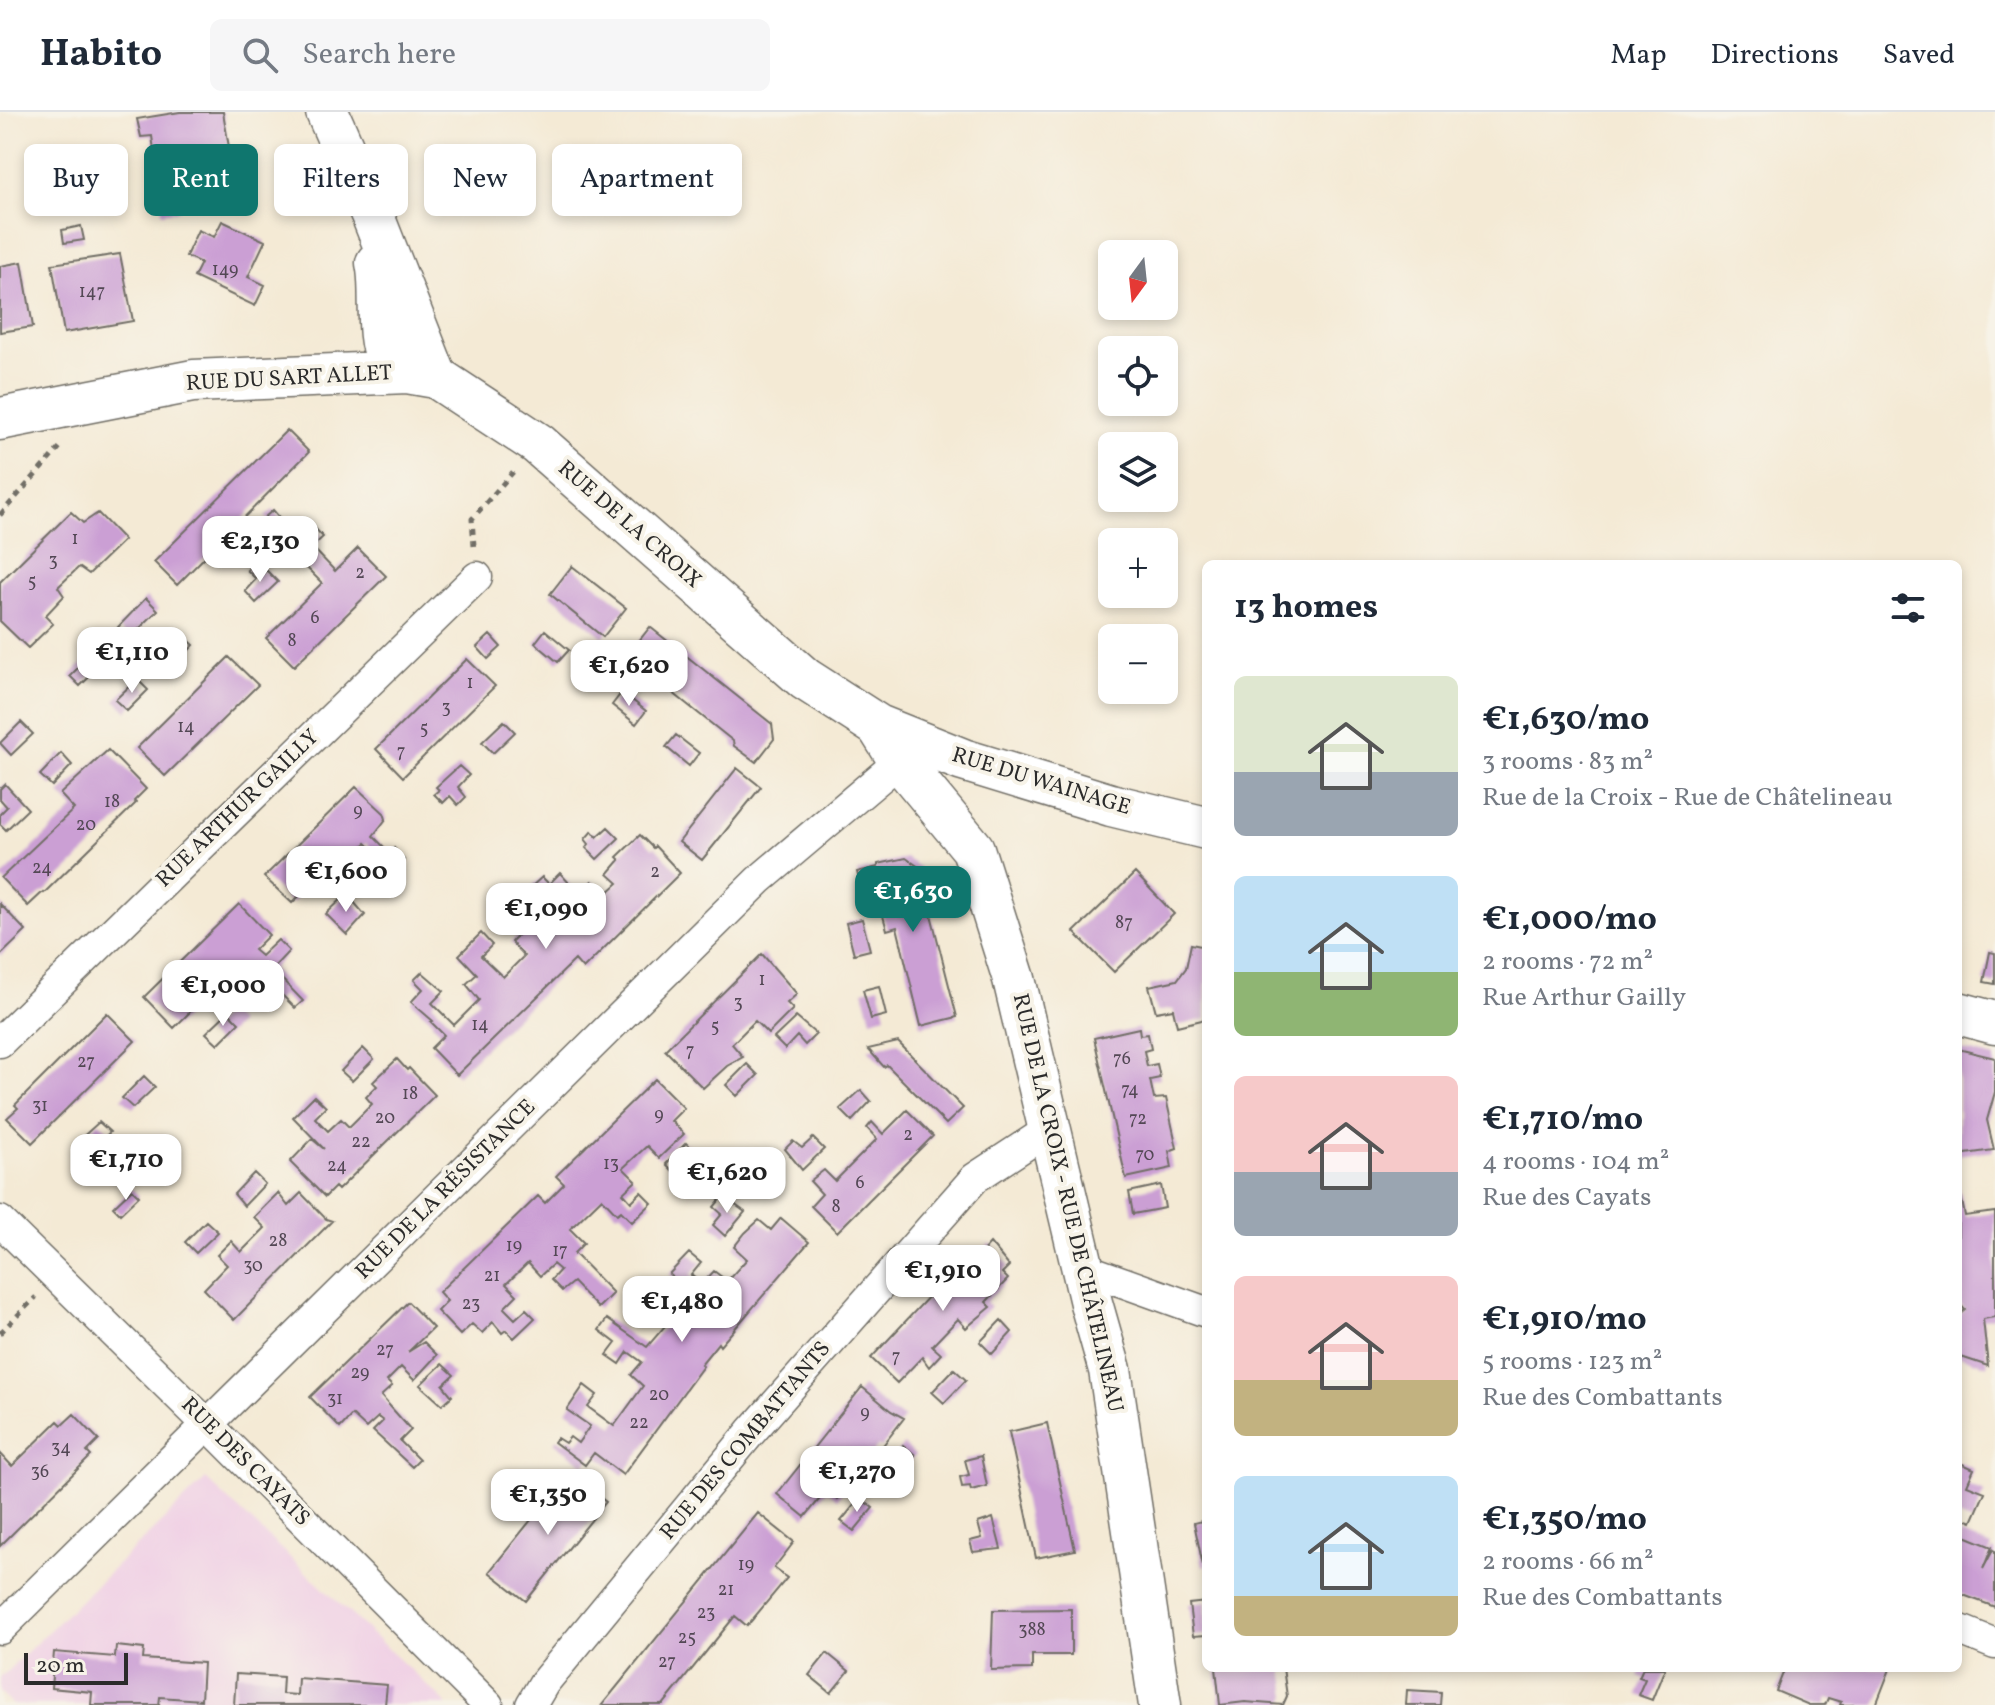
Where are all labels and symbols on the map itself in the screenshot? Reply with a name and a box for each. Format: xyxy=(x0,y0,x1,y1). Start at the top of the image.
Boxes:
north arrow xyxy=(1098,240,1178,320)
house number: 149 xyxy=(212,258,238,283)
house number: 147 xyxy=(79,280,105,305)
street label: RUE DU SART ALLET xyxy=(185,358,393,400)
street label: RUE DE LA CROIX xyxy=(550,454,708,596)
pin: €2,130 xyxy=(195,516,325,584)
house number: 1 xyxy=(72,527,78,552)
house number: 3 xyxy=(48,549,58,574)
house number: 2 xyxy=(355,561,365,586)
house number: 5 xyxy=(28,570,36,595)
house number: 6 xyxy=(310,606,320,631)
pin: €1,110 xyxy=(67,627,197,695)
house number: 8 xyxy=(287,629,297,654)
pin: €1,620 xyxy=(564,640,694,708)
house number: 1 xyxy=(467,671,473,696)
house number: 3 xyxy=(441,696,451,721)
house number: 14 xyxy=(177,715,195,740)
house number: 5 xyxy=(420,717,428,742)
street label: RUE ARTHUR GAILLY xyxy=(150,723,327,895)
house number: 7 xyxy=(397,740,405,765)
street label: RUE DU WAINAGE xyxy=(948,740,1134,824)
house number: 18 xyxy=(104,790,120,815)
house number: 9 xyxy=(353,799,363,824)
house number: 20 xyxy=(76,813,96,838)
pin: €1,600 xyxy=(281,846,411,914)
house number: 24 xyxy=(32,856,52,881)
house number: 2 xyxy=(650,860,660,885)
pin: €1,630 xyxy=(848,866,978,934)
pin: €1,090 xyxy=(481,883,611,951)
house number: 87 xyxy=(1115,911,1133,936)
pin: €1,000 xyxy=(158,960,288,1028)
house number: 1 xyxy=(759,968,765,993)
house number: 3 xyxy=(733,991,743,1016)
street label: RUE DE LA CROIX - RUE DE CHÂTELINEAU xyxy=(1004,991,1130,1415)
house number: 14 xyxy=(471,1013,489,1038)
house number: 5 xyxy=(711,1015,719,1040)
house number: 7 xyxy=(686,1039,694,1064)
house number: 76 xyxy=(1113,1047,1131,1072)
house number: 27 xyxy=(77,1050,95,1075)
house number: 74 xyxy=(1121,1078,1139,1103)
house number: 18 xyxy=(402,1082,418,1107)
street label: RUE DE LA RÉSISTANCE xyxy=(349,1093,543,1287)
house number: 31 xyxy=(32,1094,48,1119)
house number: 9 xyxy=(654,1103,664,1128)
house number: 20 xyxy=(375,1106,395,1131)
house number: 72 xyxy=(1129,1107,1147,1132)
house number: 2 xyxy=(903,1123,913,1148)
house number: 22 xyxy=(351,1130,371,1155)
pin: €1,710 xyxy=(61,1134,191,1202)
house number: 70 xyxy=(1136,1143,1155,1168)
pin: €1,620 xyxy=(662,1147,792,1215)
house number: 13 xyxy=(603,1152,619,1177)
house number: 24 xyxy=(327,1154,347,1179)
house number: 6 xyxy=(855,1171,865,1196)
house number: 8 xyxy=(831,1195,841,1220)
house number: 28 xyxy=(269,1229,287,1254)
house number: 19 xyxy=(506,1234,522,1259)
house number: 17 xyxy=(552,1239,568,1264)
pin: €1,910 xyxy=(878,1245,1008,1313)
house number: 30 xyxy=(243,1254,263,1279)
house number: 21 xyxy=(484,1264,500,1289)
pin: €1,480 xyxy=(617,1276,747,1344)
house number: 23 xyxy=(462,1292,480,1317)
street label: RUE DES COMBATTANTS xyxy=(653,1335,839,1547)
house number: 27 xyxy=(376,1338,394,1363)
house number: 7 xyxy=(892,1345,900,1370)
house number: 29 xyxy=(351,1361,369,1386)
house number: 20 xyxy=(649,1383,669,1408)
house number: 31 xyxy=(327,1387,343,1412)
street label: RUE DES CAYATS xyxy=(173,1390,317,1534)
house number: 9 xyxy=(860,1401,870,1426)
house number: 22 xyxy=(629,1411,649,1436)
house number: 34 xyxy=(51,1436,71,1461)
pin: €1,270 xyxy=(792,1446,922,1514)
house number: 36 xyxy=(31,1460,49,1485)
pin: €1,350 xyxy=(483,1469,613,1537)
house number: 19 xyxy=(738,1553,754,1578)
house number: 21 xyxy=(718,1578,734,1603)
house number: 23 xyxy=(697,1601,715,1626)
house number: 388 xyxy=(1018,1618,1046,1643)
house number: 25 xyxy=(678,1626,696,1651)
scale bar xyxy=(24,1649,128,1685)
house number: 27 xyxy=(658,1650,676,1675)

